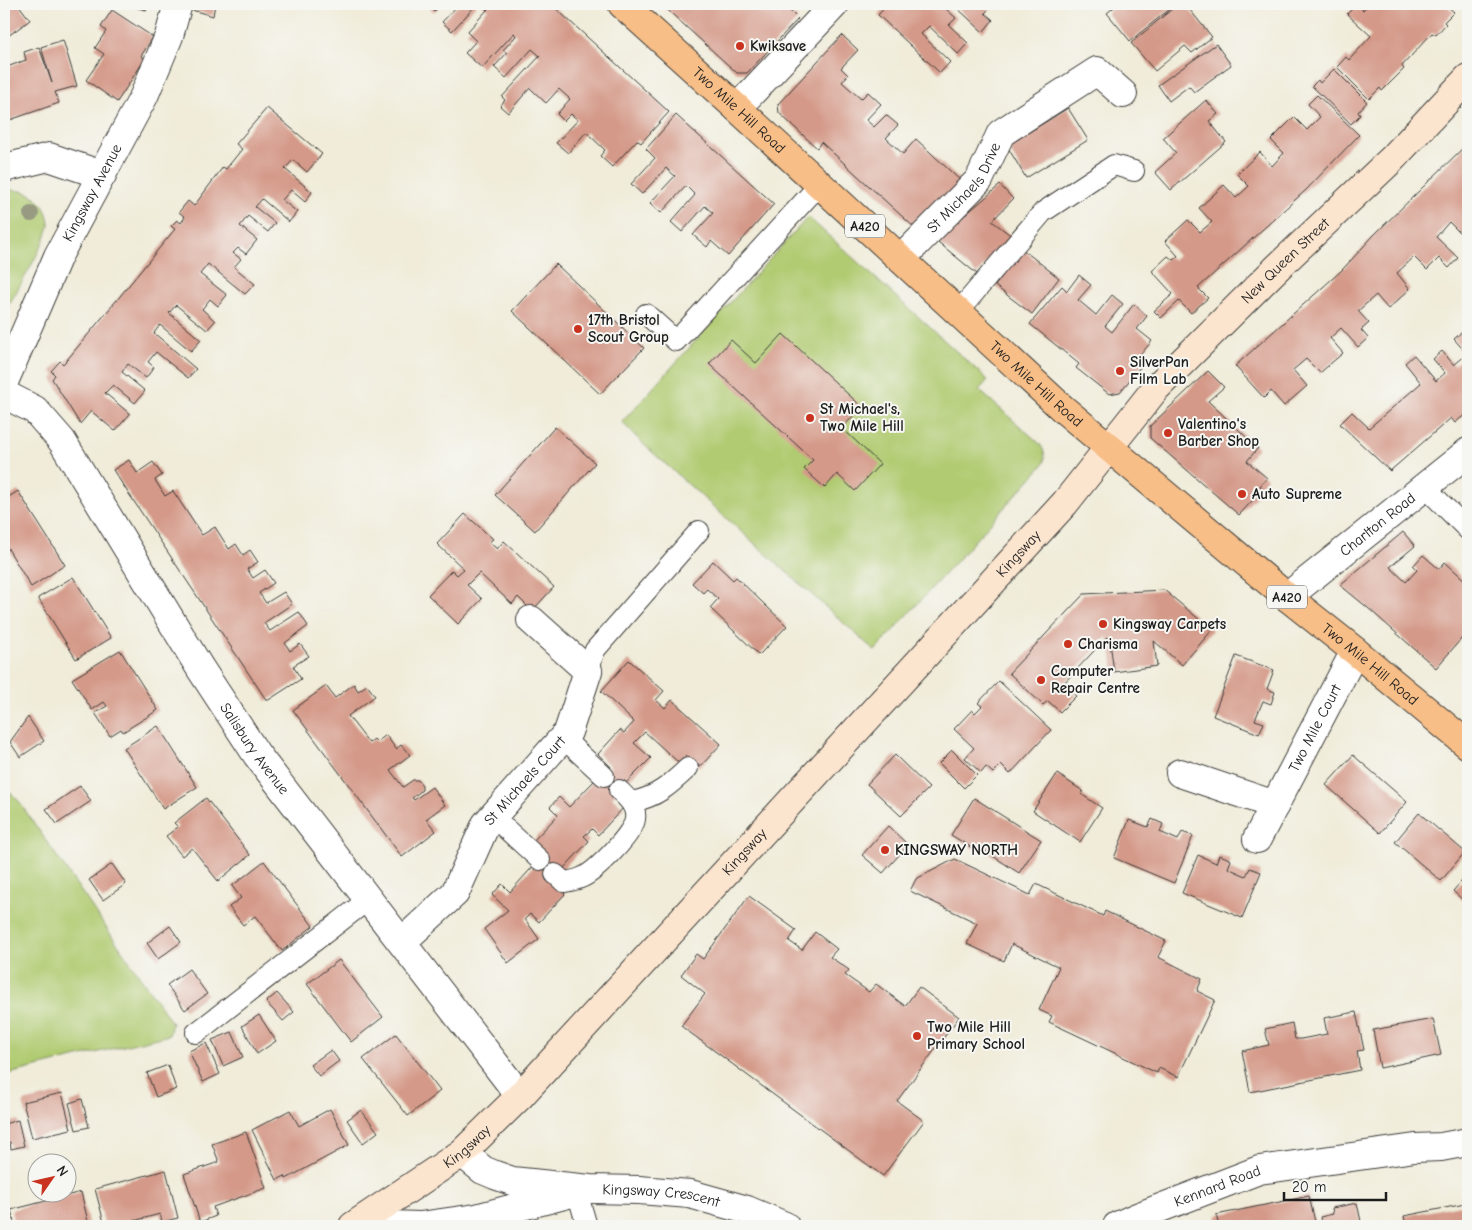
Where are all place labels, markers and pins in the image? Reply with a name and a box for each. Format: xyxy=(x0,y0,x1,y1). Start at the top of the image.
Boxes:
place label: Kwiksave xyxy=(750,37,806,55)
marker: Kwiksave xyxy=(734,40,746,52)
place label: 17th Bristol Scout Group xyxy=(588,311,669,346)
marker: 17th Bristol Scout Group xyxy=(572,323,584,335)
place label: SilverPan Film Lab xyxy=(1130,353,1189,388)
marker: SilverPan Film Lab xyxy=(1114,365,1126,377)
place label: St Michael's, Two Mile Hill xyxy=(820,400,904,435)
marker: St Michael's, Two Mile Hill xyxy=(804,412,816,424)
place label: Valentino's Barber Shop xyxy=(1178,415,1259,450)
marker: Valentino's Barber Shop xyxy=(1162,427,1174,439)
place label: Auto Supreme xyxy=(1252,485,1342,503)
marker: Auto Supreme xyxy=(1236,488,1248,500)
place label: Kingsway Carpets xyxy=(1113,615,1226,633)
marker: Kingsway Carpets xyxy=(1097,618,1109,630)
place label: Charisma xyxy=(1078,635,1138,653)
marker: Charisma xyxy=(1062,638,1074,650)
place label: Computer Repair Centre xyxy=(1051,662,1140,697)
marker: Computer Repair Centre xyxy=(1035,674,1047,686)
place label: KINGSWAY NORTH xyxy=(895,841,1018,859)
marker: KINGSWAY NORTH xyxy=(879,844,891,856)
place label: Two Mile Hill Primary School xyxy=(927,1018,1025,1053)
marker: Two Mile Hill Primary School xyxy=(911,1030,923,1042)

